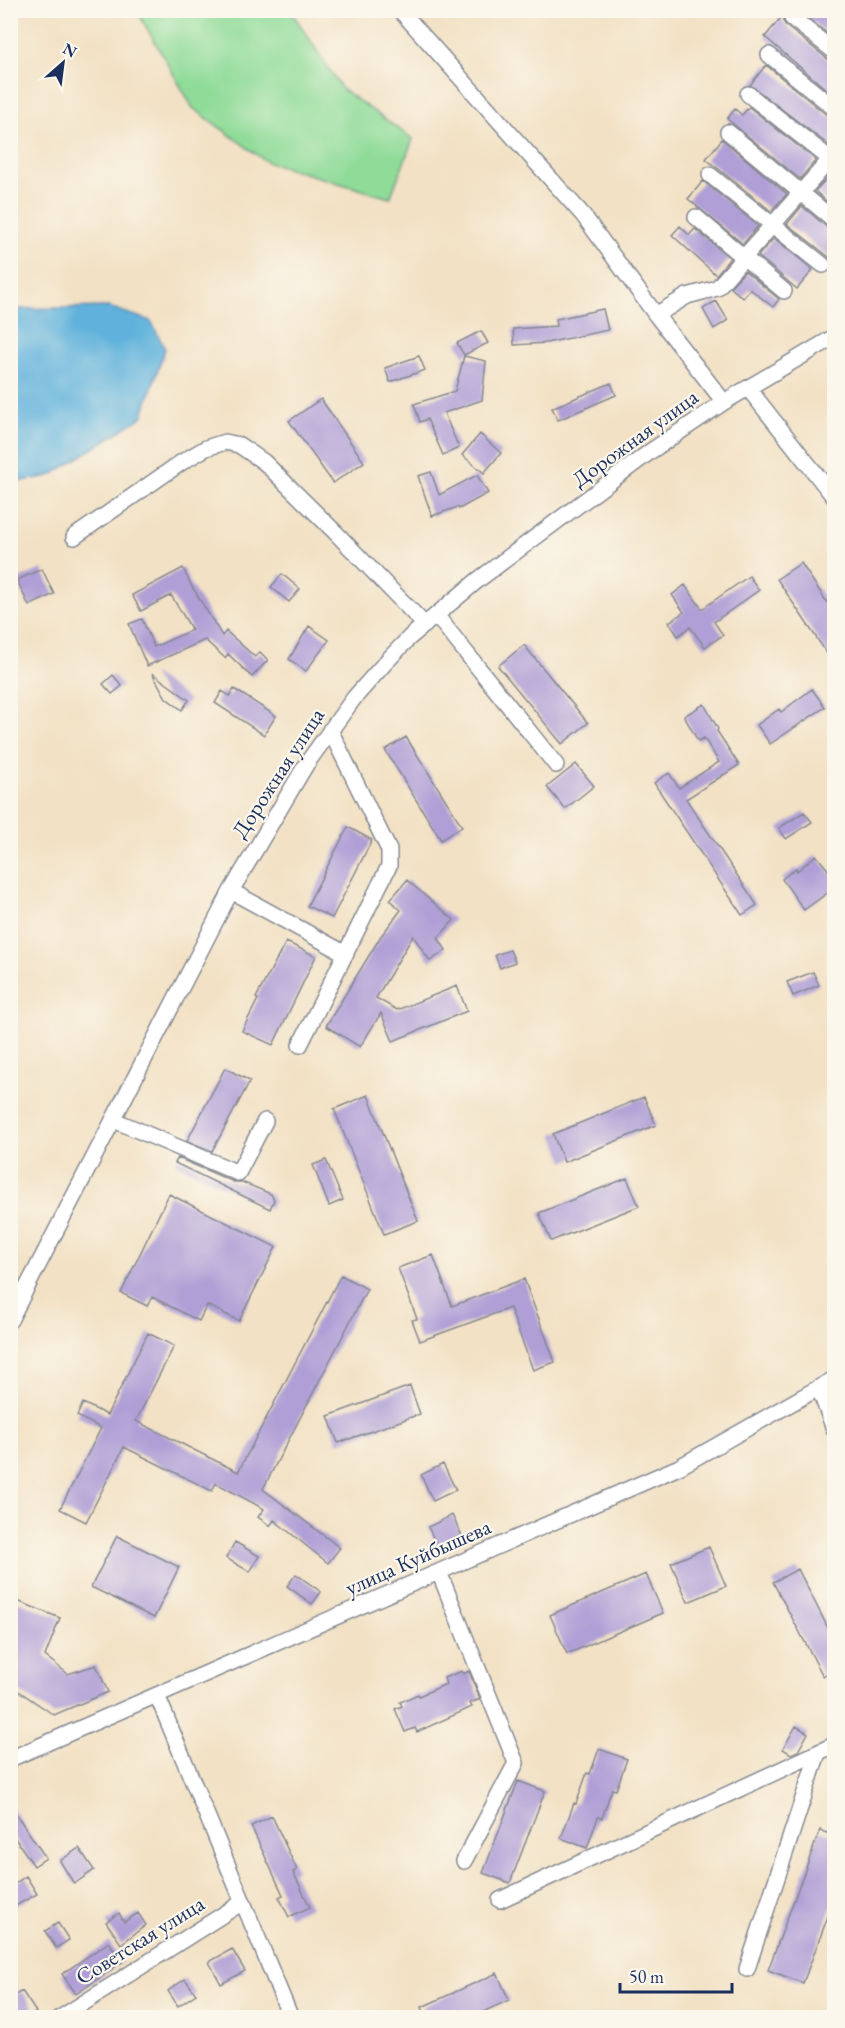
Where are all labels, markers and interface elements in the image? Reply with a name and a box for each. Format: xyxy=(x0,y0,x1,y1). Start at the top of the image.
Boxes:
north arrow xyxy=(33,33,93,93)
text: N xyxy=(59,38,80,63)
street label: Дорожная улица xyxy=(566,382,704,494)
street label: Дорожная улица xyxy=(225,702,331,844)
street label: улица Куйбышева xyxy=(341,1512,496,1602)
street label: Советская улица xyxy=(70,1889,210,1991)
scale bar xyxy=(620,1956,732,1994)
text: 50 m xyxy=(629,1965,664,1988)

